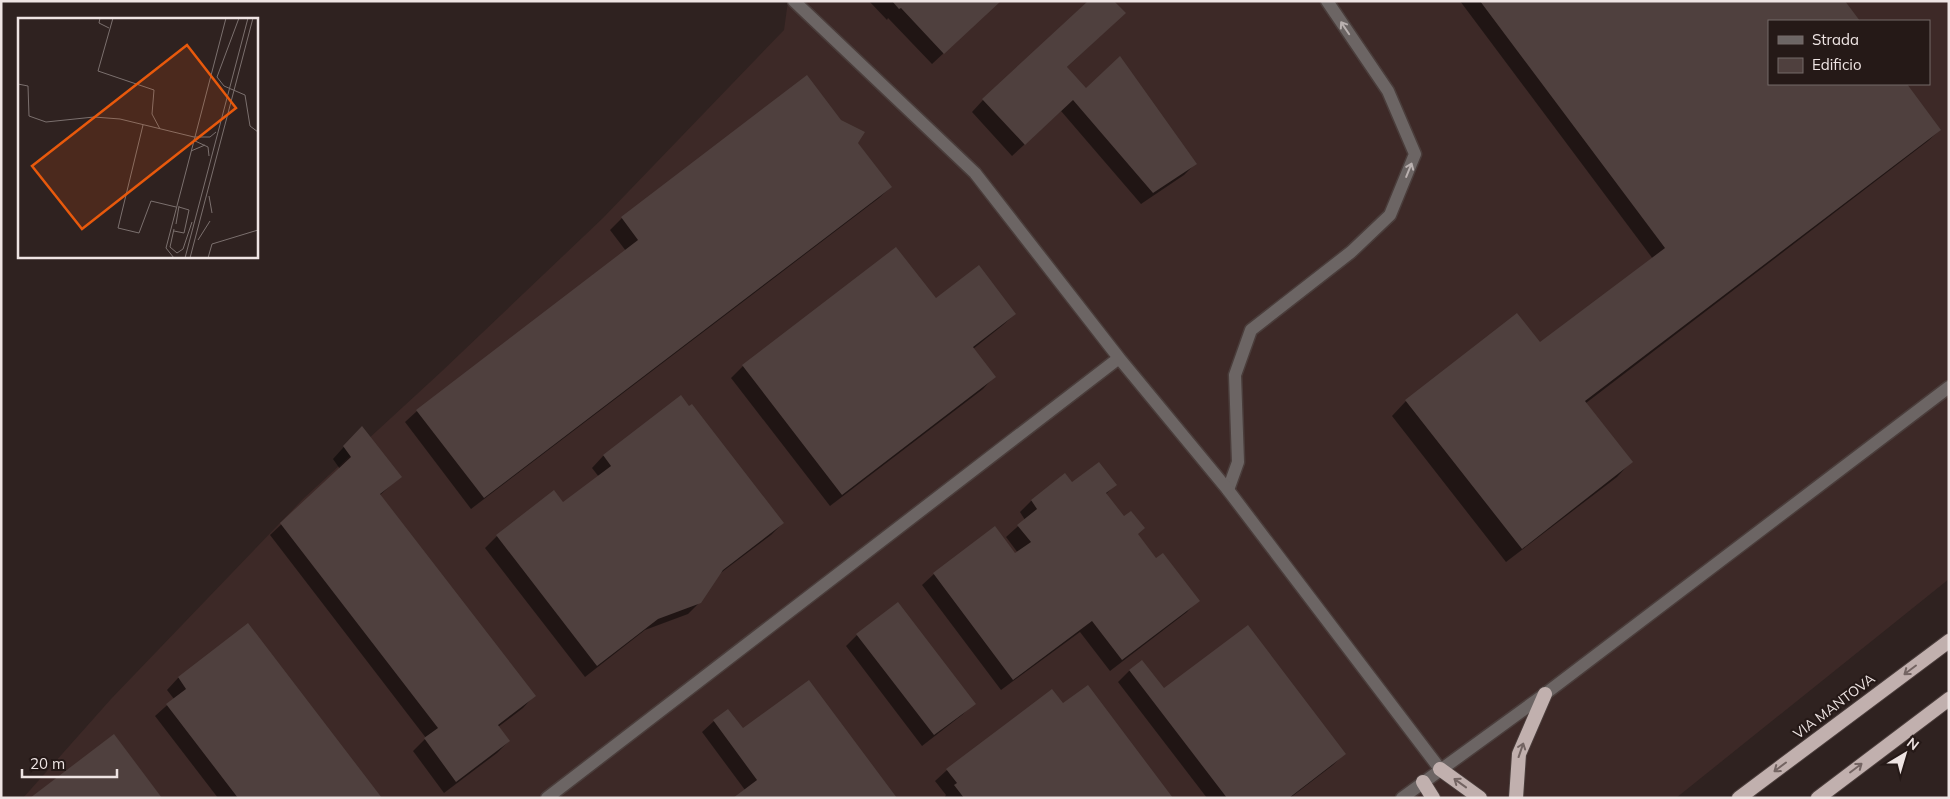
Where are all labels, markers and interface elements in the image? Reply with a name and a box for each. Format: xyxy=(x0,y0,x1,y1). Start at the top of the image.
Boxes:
inset map xyxy=(18,18,258,258)
legend xyxy=(1768,20,1930,85)
one-way arrow xyxy=(1340,21,1350,35)
text: Strada xyxy=(1812,30,1859,49)
text: Edificio xyxy=(1812,55,1862,74)
one-way arrow xyxy=(1405,163,1414,178)
one-way arrow xyxy=(1903,665,1917,675)
street label: VIA MANTOVA xyxy=(1790,669,1879,743)
north arrow xyxy=(1880,729,1930,779)
text: N xyxy=(1903,733,1923,754)
one-way arrow xyxy=(1517,742,1527,758)
scale bar xyxy=(22,746,118,778)
text: 20 m xyxy=(30,754,65,773)
one-way arrow xyxy=(1774,762,1787,773)
one-way arrow xyxy=(1849,763,1862,774)
one-way arrow xyxy=(1453,778,1467,788)

